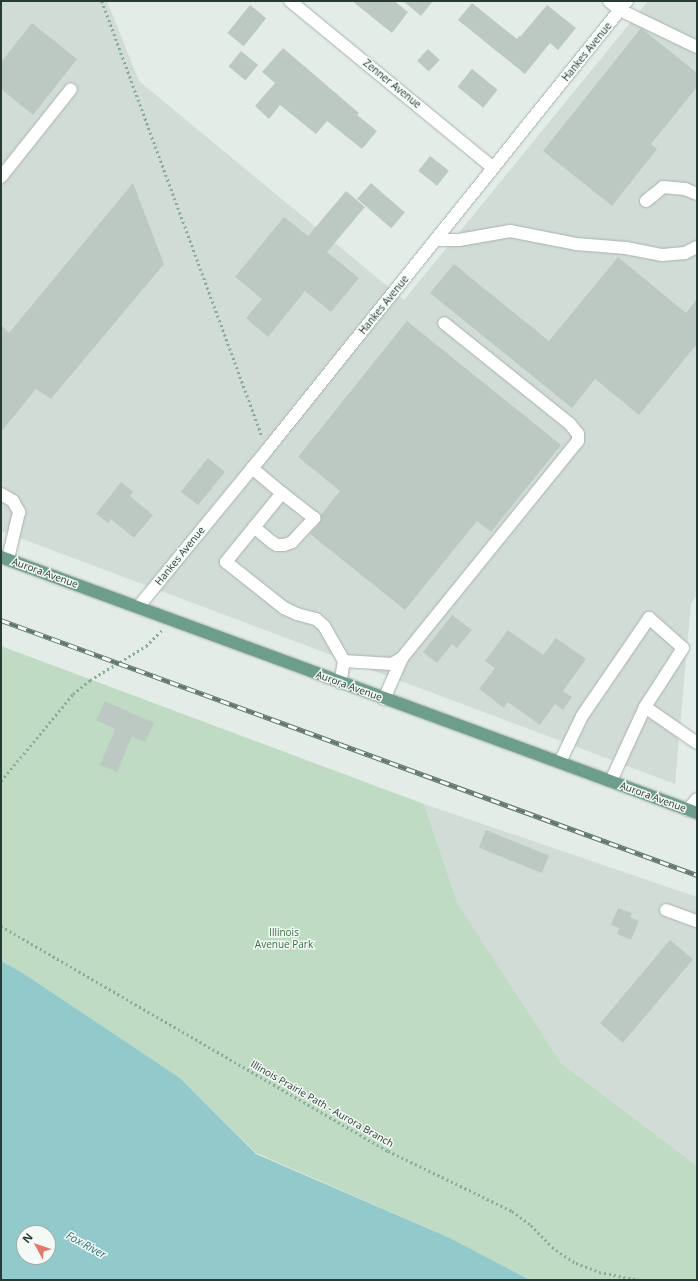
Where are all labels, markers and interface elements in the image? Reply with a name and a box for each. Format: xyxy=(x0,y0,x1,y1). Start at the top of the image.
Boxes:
street label: Hankes Avenue xyxy=(560,20,614,84)
street label: Zenner Avenue xyxy=(361,57,423,111)
street label: Hankes Avenue xyxy=(357,273,411,337)
street label: Hankes Avenue xyxy=(153,524,207,588)
street label: Aurora Avenue xyxy=(10,555,80,591)
street label: Aurora Avenue xyxy=(314,668,384,704)
street label: Aurora Avenue xyxy=(618,779,688,815)
park label: Illinois Avenue Park xyxy=(255,926,313,950)
street label: Illinois Prairie Path - Aurora Branch xyxy=(248,1058,396,1150)
north arrow xyxy=(16,1225,56,1265)
text: N xyxy=(19,1229,36,1246)
water label: Fox River xyxy=(64,1229,108,1261)

